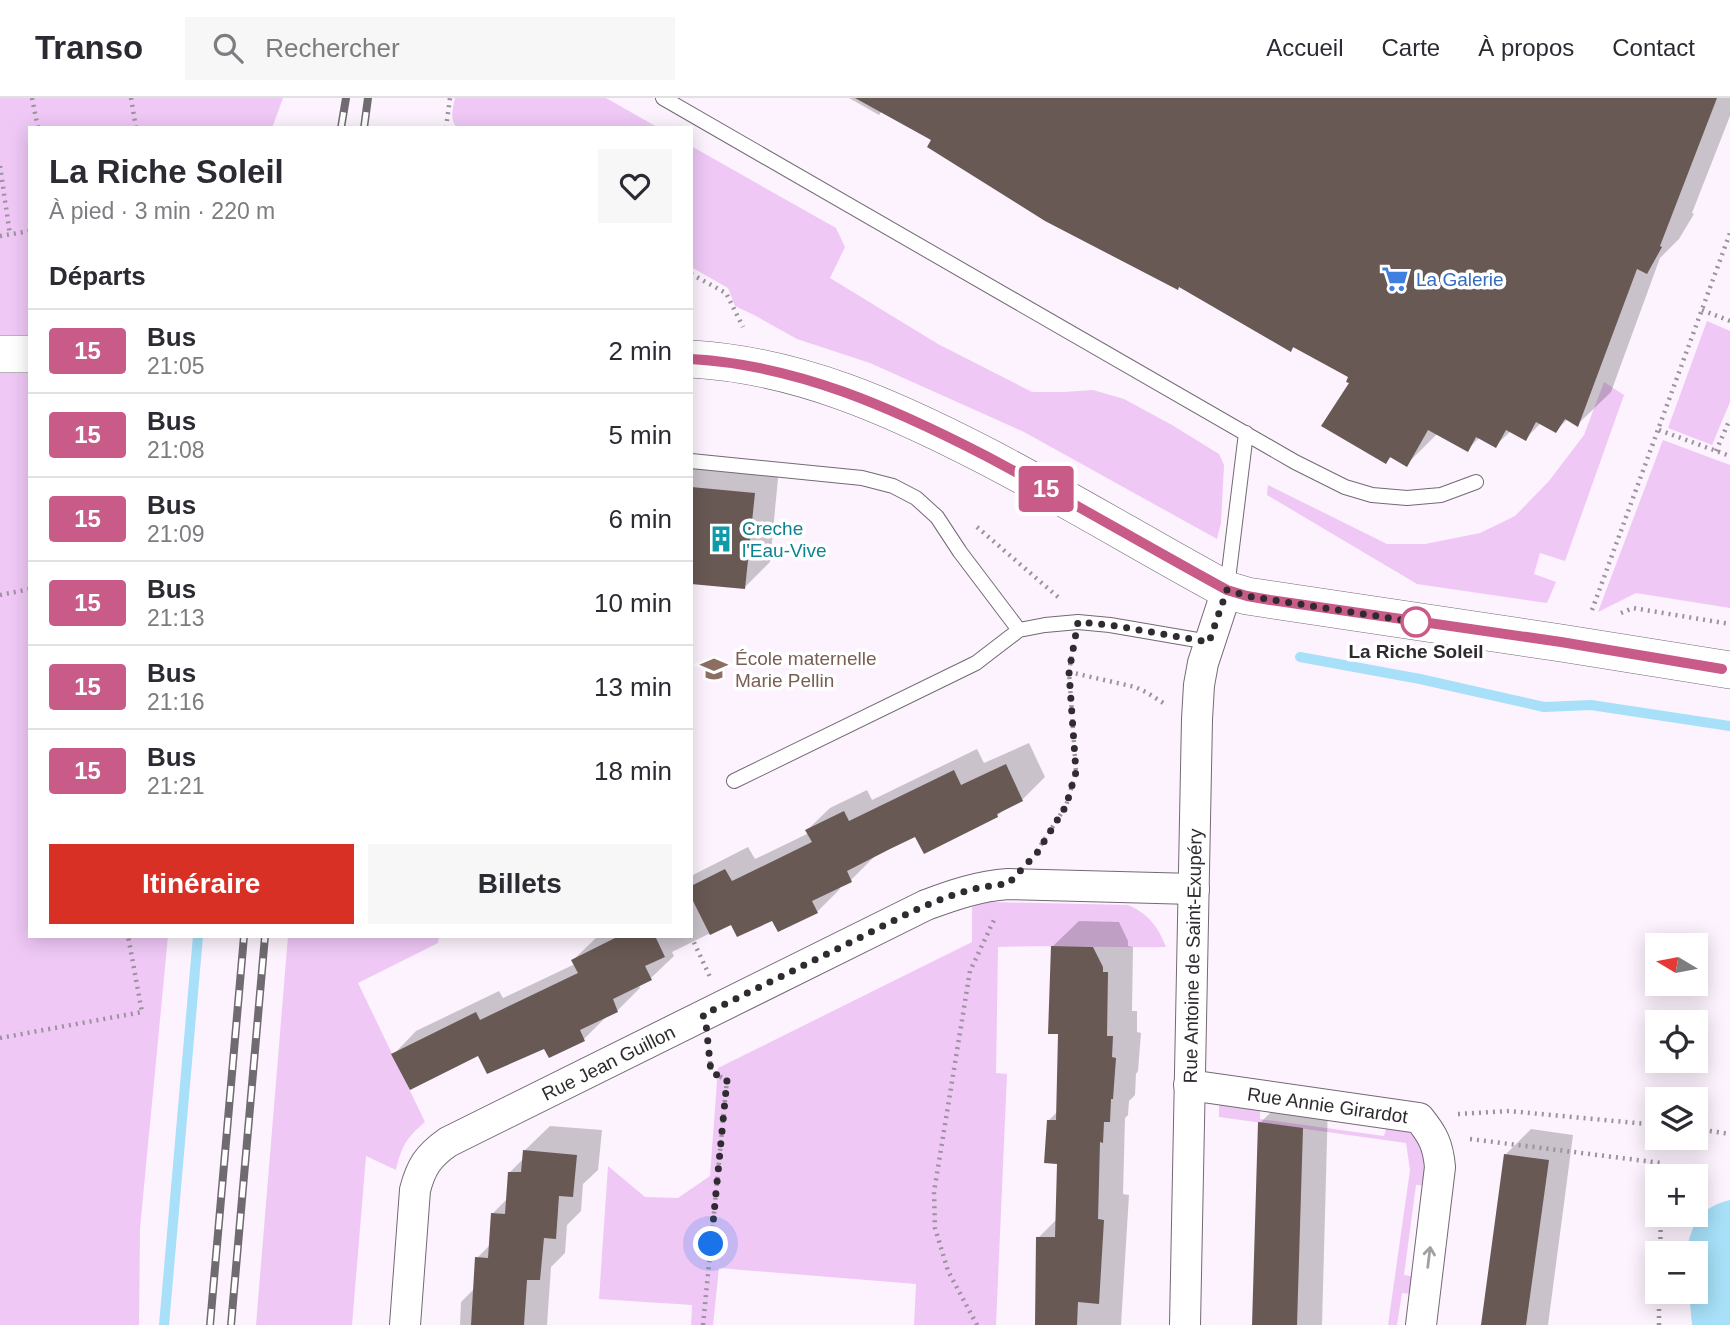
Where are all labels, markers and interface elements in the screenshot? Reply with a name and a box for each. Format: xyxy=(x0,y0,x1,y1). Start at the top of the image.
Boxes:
search box xyxy=(185,17,675,80)
text: Transo xyxy=(35,29,143,66)
icon: search xyxy=(209,29,247,67)
text: Rechercher xyxy=(265,33,400,63)
text: Accueil xyxy=(1266,34,1344,61)
text: Carte xyxy=(1382,34,1440,61)
text: À propos xyxy=(1478,34,1574,61)
text: Contact xyxy=(1612,34,1695,61)
button: heart xyxy=(598,149,672,223)
text: La Riche Soleil xyxy=(49,153,284,190)
text: À pied · 3 min · 220 m xyxy=(49,198,275,224)
text: Départs xyxy=(49,261,146,291)
supermarket icon: La Galerie xyxy=(1380,264,1410,294)
place label: La Galerie xyxy=(1416,269,1504,290)
text: Bus xyxy=(147,322,196,352)
text: 2 min xyxy=(608,336,672,366)
text: 15 xyxy=(74,337,101,364)
text: 21:05 xyxy=(147,353,205,379)
text: Bus xyxy=(147,406,196,436)
text: 5 min xyxy=(608,420,672,450)
text: 15 xyxy=(74,421,101,448)
text: 21:08 xyxy=(147,437,205,463)
line badge: 15 xyxy=(1014,466,1078,512)
text: 15 xyxy=(1033,475,1059,502)
text: Bus xyxy=(147,490,196,520)
text: 6 min xyxy=(608,504,672,534)
text: 15 xyxy=(74,505,101,532)
place label: Creche l'Eau-Vive xyxy=(742,518,827,561)
text: 21:09 xyxy=(147,521,205,547)
building icon: Creche l'Eau-Vive xyxy=(706,524,736,554)
text: Bus xyxy=(147,574,196,604)
text: 10 min xyxy=(594,588,672,618)
text: 15 xyxy=(74,589,101,616)
text: 21:13 xyxy=(147,605,205,631)
marker: La Riche Soleil xyxy=(1401,607,1431,637)
place label: La Riche Soleil xyxy=(1348,641,1484,662)
place label: École maternelle Marie Pellin xyxy=(735,648,877,691)
school or university icon: École maternelle Marie Pellin xyxy=(699,654,729,684)
text: Bus xyxy=(147,658,196,688)
text: 13 min xyxy=(594,672,672,702)
text: 15 xyxy=(74,673,101,700)
text: 21:16 xyxy=(147,689,205,715)
text: Bus xyxy=(147,742,196,772)
text: 18 min xyxy=(594,756,672,786)
text: 15 xyxy=(74,757,101,784)
text: 21:21 xyxy=(147,773,205,799)
street label: Rue Antoine de Saint-Exupéry xyxy=(1179,828,1205,1084)
button: Itinéraire xyxy=(49,844,354,924)
button: Billets xyxy=(368,844,672,924)
north arrow xyxy=(1645,933,1708,996)
map controls xyxy=(1645,933,1708,1304)
button: locate xyxy=(1645,1010,1708,1073)
street label: Rue Jean Guillon xyxy=(538,1021,678,1104)
street label: Rue Annie Girardot xyxy=(1246,1083,1410,1127)
button: layers xyxy=(1645,1087,1708,1150)
button: + xyxy=(1645,1164,1708,1227)
your location xyxy=(693,1226,728,1261)
button: − xyxy=(1645,1241,1708,1304)
one-way arrow xyxy=(1423,1246,1436,1269)

